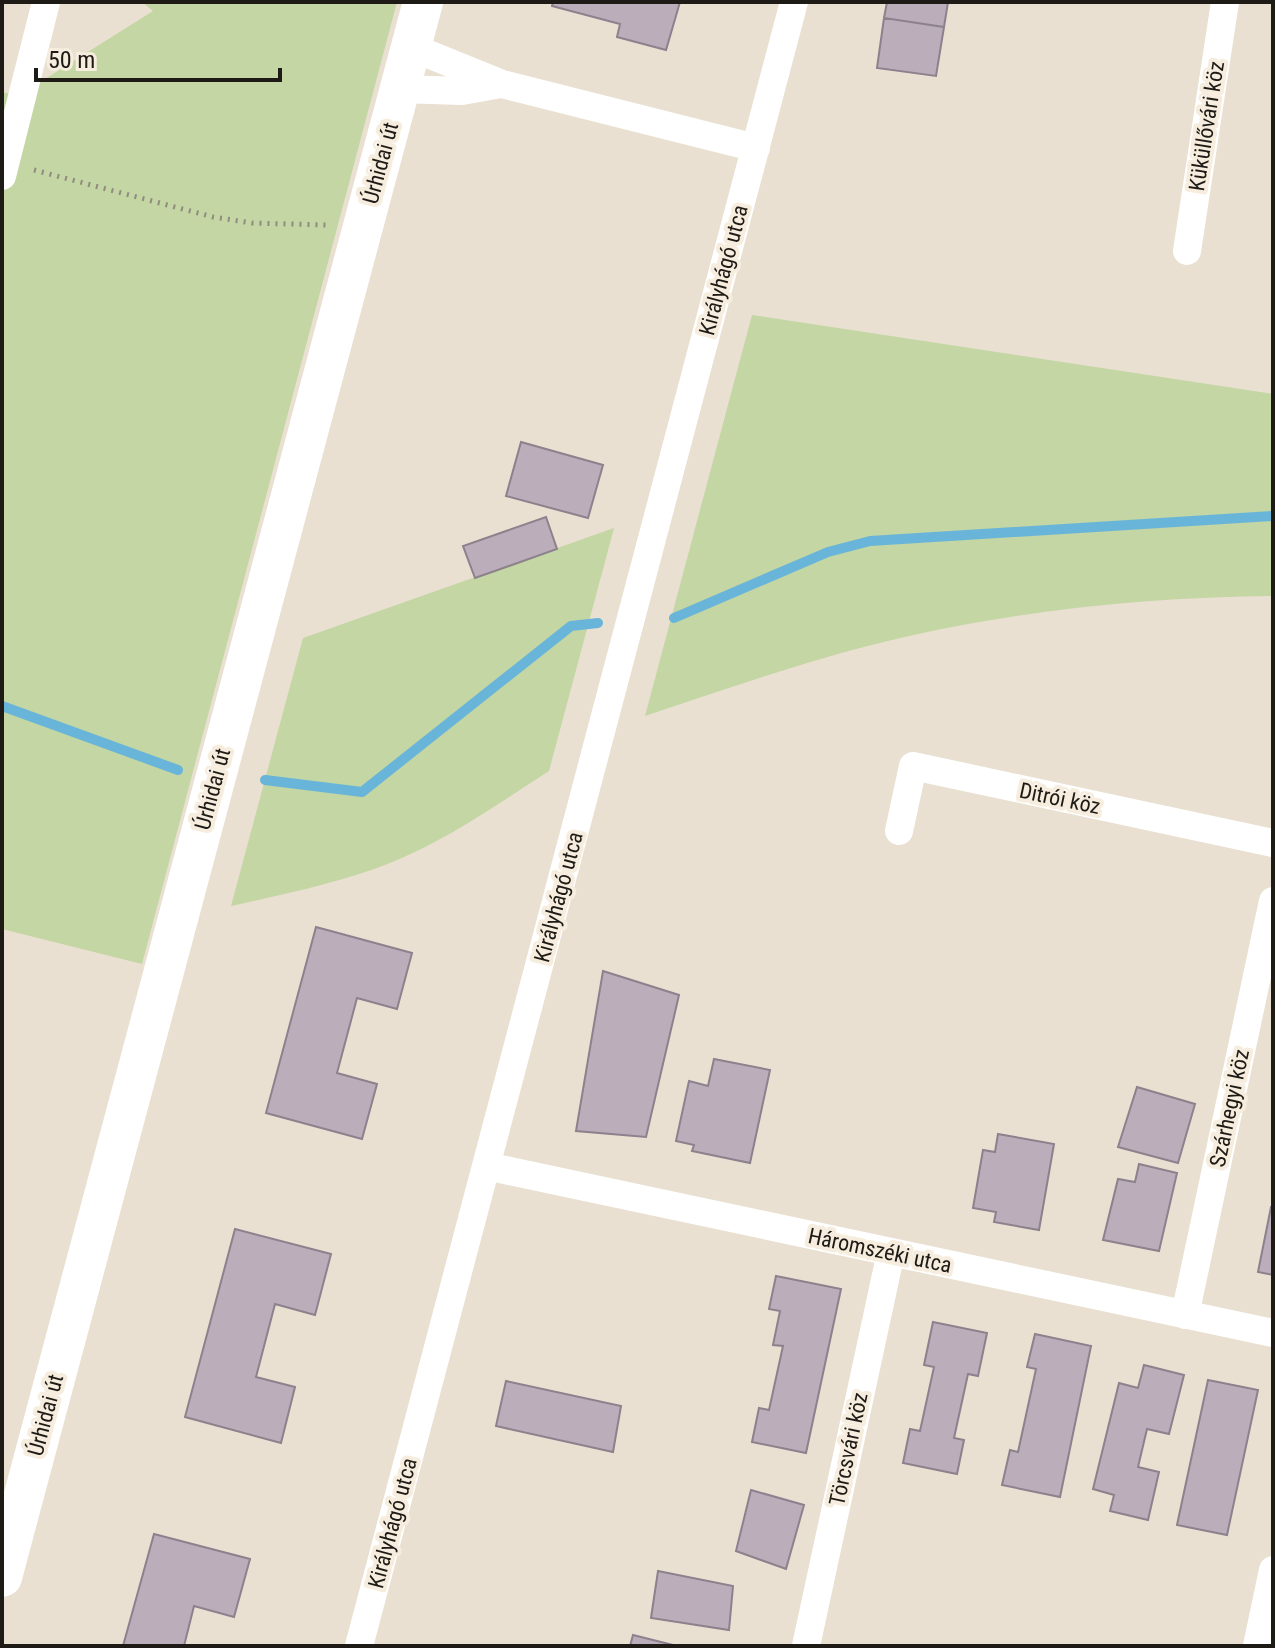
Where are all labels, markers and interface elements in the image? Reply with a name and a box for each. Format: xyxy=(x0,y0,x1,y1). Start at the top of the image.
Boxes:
scale bar xyxy=(36,32,280,82)
text: 50 m xyxy=(48,46,95,74)
street label: Küküllővári köz xyxy=(1184,59,1229,193)
street label: Úrhidai út xyxy=(357,119,403,207)
street label: Királyhágó utca xyxy=(694,202,753,338)
street label: Úrhidai út xyxy=(189,745,235,833)
street label: Ditrói köz xyxy=(1017,778,1103,819)
street label: Királyhágó utca xyxy=(529,829,588,965)
street label: Szárhegyi köz xyxy=(1205,1047,1254,1169)
street label: Háromszéki utca xyxy=(806,1223,954,1278)
street label: Úrhidai út xyxy=(22,1371,68,1459)
street label: Törcsvári köz xyxy=(824,1390,873,1508)
street label: Királyhágó utca xyxy=(363,1455,422,1591)

